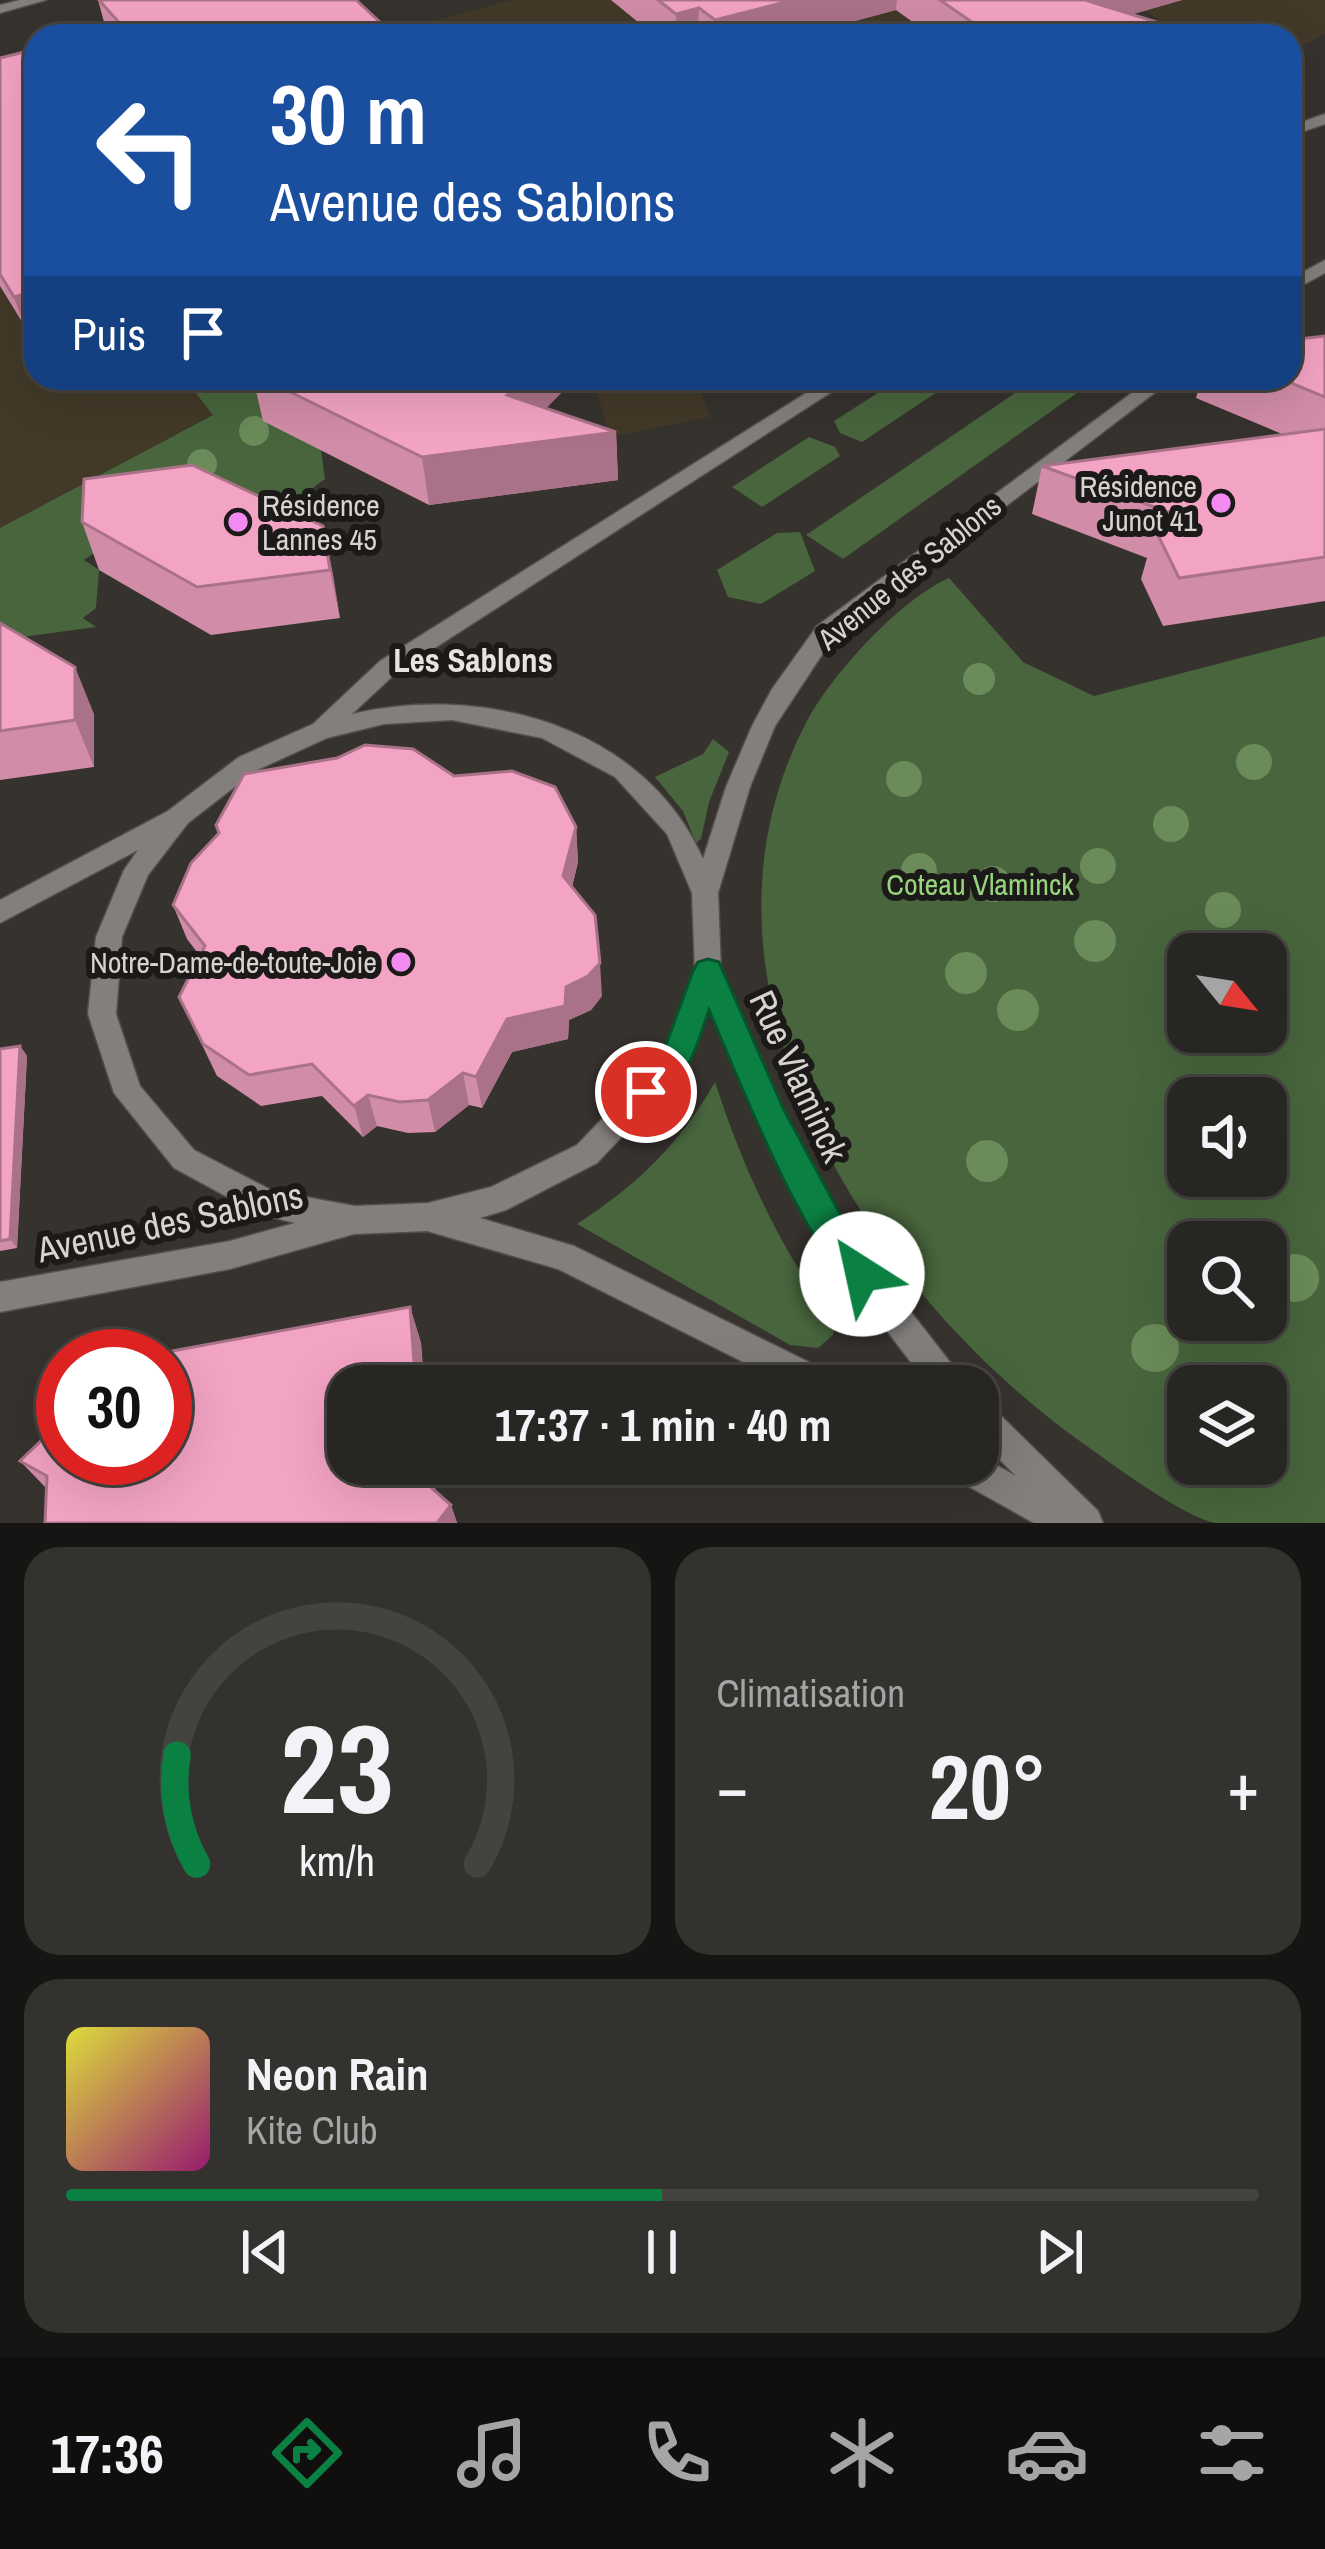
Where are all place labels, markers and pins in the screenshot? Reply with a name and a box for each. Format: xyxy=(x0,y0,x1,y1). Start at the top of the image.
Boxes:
place label: Résidence Junot 41 xyxy=(1079,466,1197,540)
place label: Résidence Lannes 45 xyxy=(262,485,380,559)
marker: Résidence Junot 41 xyxy=(1208,490,1234,516)
marker: Résidence Lannes 45 xyxy=(225,509,251,535)
place label: Notre-Dame-de-toute-Joie xyxy=(90,942,377,982)
marker: Notre-Dame-de-toute-Joie xyxy=(388,949,414,975)
pin xyxy=(595,1041,697,1143)

